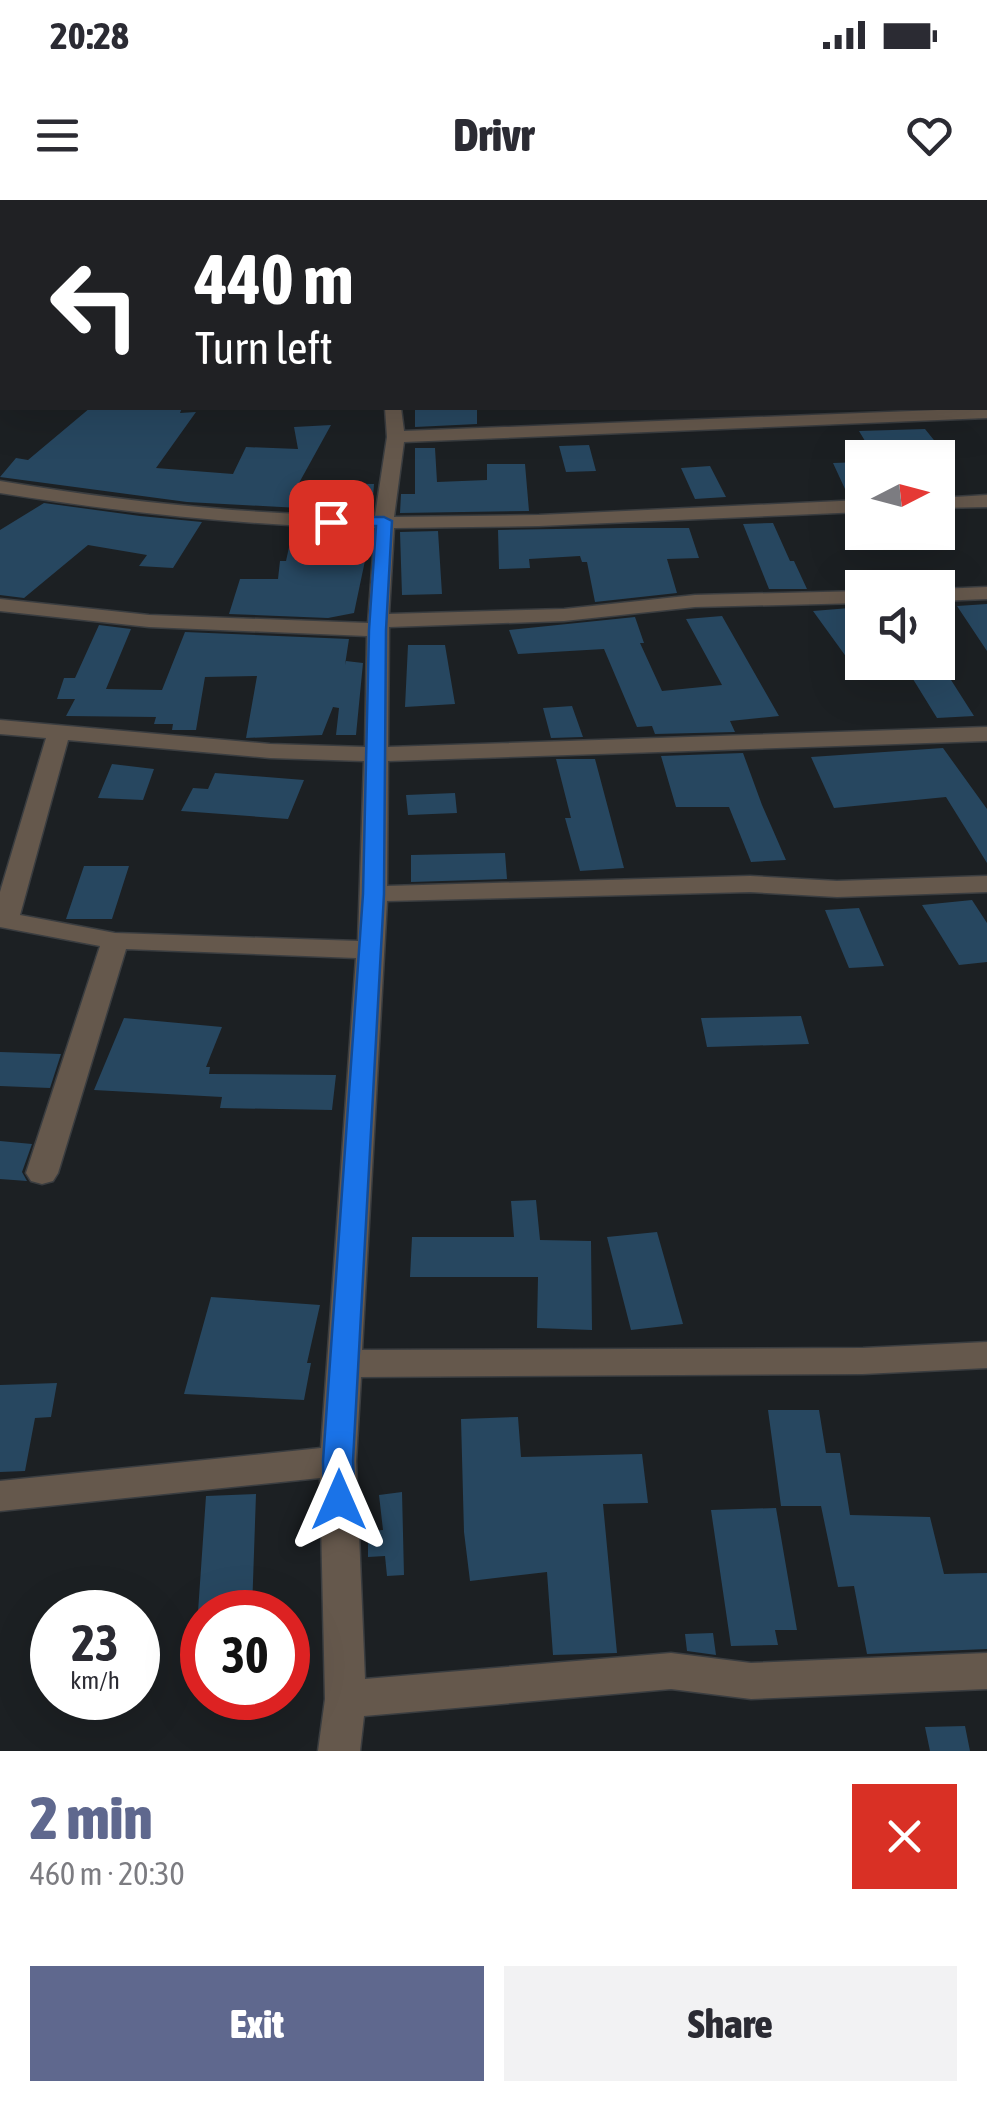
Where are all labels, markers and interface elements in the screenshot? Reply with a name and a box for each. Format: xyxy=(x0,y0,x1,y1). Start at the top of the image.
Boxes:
text: 20:28 xyxy=(50,14,129,57)
icon: menu xyxy=(30,108,85,163)
icon: heart xyxy=(902,108,957,163)
text: Drivr xyxy=(453,109,534,161)
text: 440 m xyxy=(195,239,354,319)
icon: left xyxy=(30,240,160,370)
text: Turn left xyxy=(195,322,333,374)
north arrow xyxy=(845,440,955,550)
map controls xyxy=(845,440,955,680)
pin xyxy=(289,480,374,565)
icon: arrive xyxy=(304,495,359,550)
button: sound xyxy=(845,570,955,680)
position arrow xyxy=(287,1448,391,1552)
speed limit sign: 30 xyxy=(180,1590,310,1720)
text: 23 xyxy=(71,1614,118,1672)
text: km/h xyxy=(70,1666,120,1694)
text: 2 min xyxy=(30,1783,153,1852)
button: close xyxy=(852,1784,957,1889)
text: 460 m · 20:30 xyxy=(30,1855,185,1892)
button: Exit xyxy=(30,1966,484,2081)
button: Share xyxy=(504,1966,957,2081)

